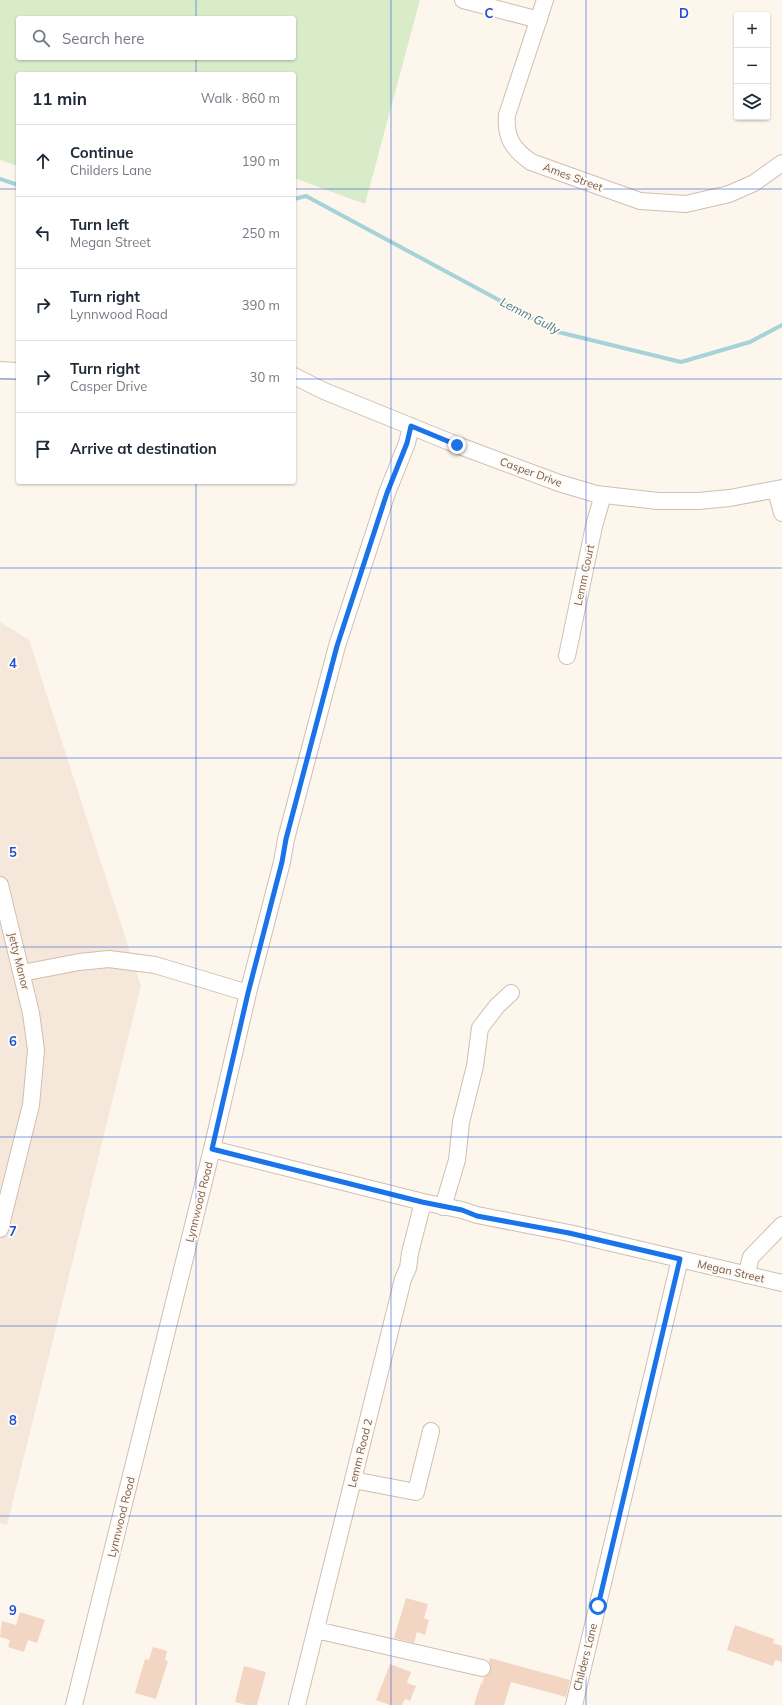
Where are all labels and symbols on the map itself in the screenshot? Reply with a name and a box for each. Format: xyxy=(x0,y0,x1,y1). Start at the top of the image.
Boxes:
text: C xyxy=(485,5,494,21)
text: D xyxy=(679,5,689,21)
street label: Ames Street xyxy=(541,160,605,194)
water label: Lemm Gully xyxy=(498,294,563,337)
route end xyxy=(448,436,466,454)
street label: Casper Drive xyxy=(498,454,564,490)
street label: Lemm Court xyxy=(571,543,597,607)
text: 4 xyxy=(9,655,17,671)
text: 5 xyxy=(9,844,17,860)
street label: Jetty Manor xyxy=(5,931,33,991)
text: 6 xyxy=(9,1033,17,1049)
street label: Lynnwood Road xyxy=(182,1160,216,1244)
text: 7 xyxy=(9,1223,17,1239)
street label: Megan Street xyxy=(696,1256,766,1286)
text: 8 xyxy=(9,1412,17,1428)
street label: Lemm Road 2 xyxy=(345,1417,375,1489)
street label: Lynnwood Road xyxy=(104,1475,138,1559)
route start xyxy=(589,1597,607,1615)
text: 9 xyxy=(9,1602,17,1618)
street label: Childers Lane xyxy=(570,1622,600,1692)

